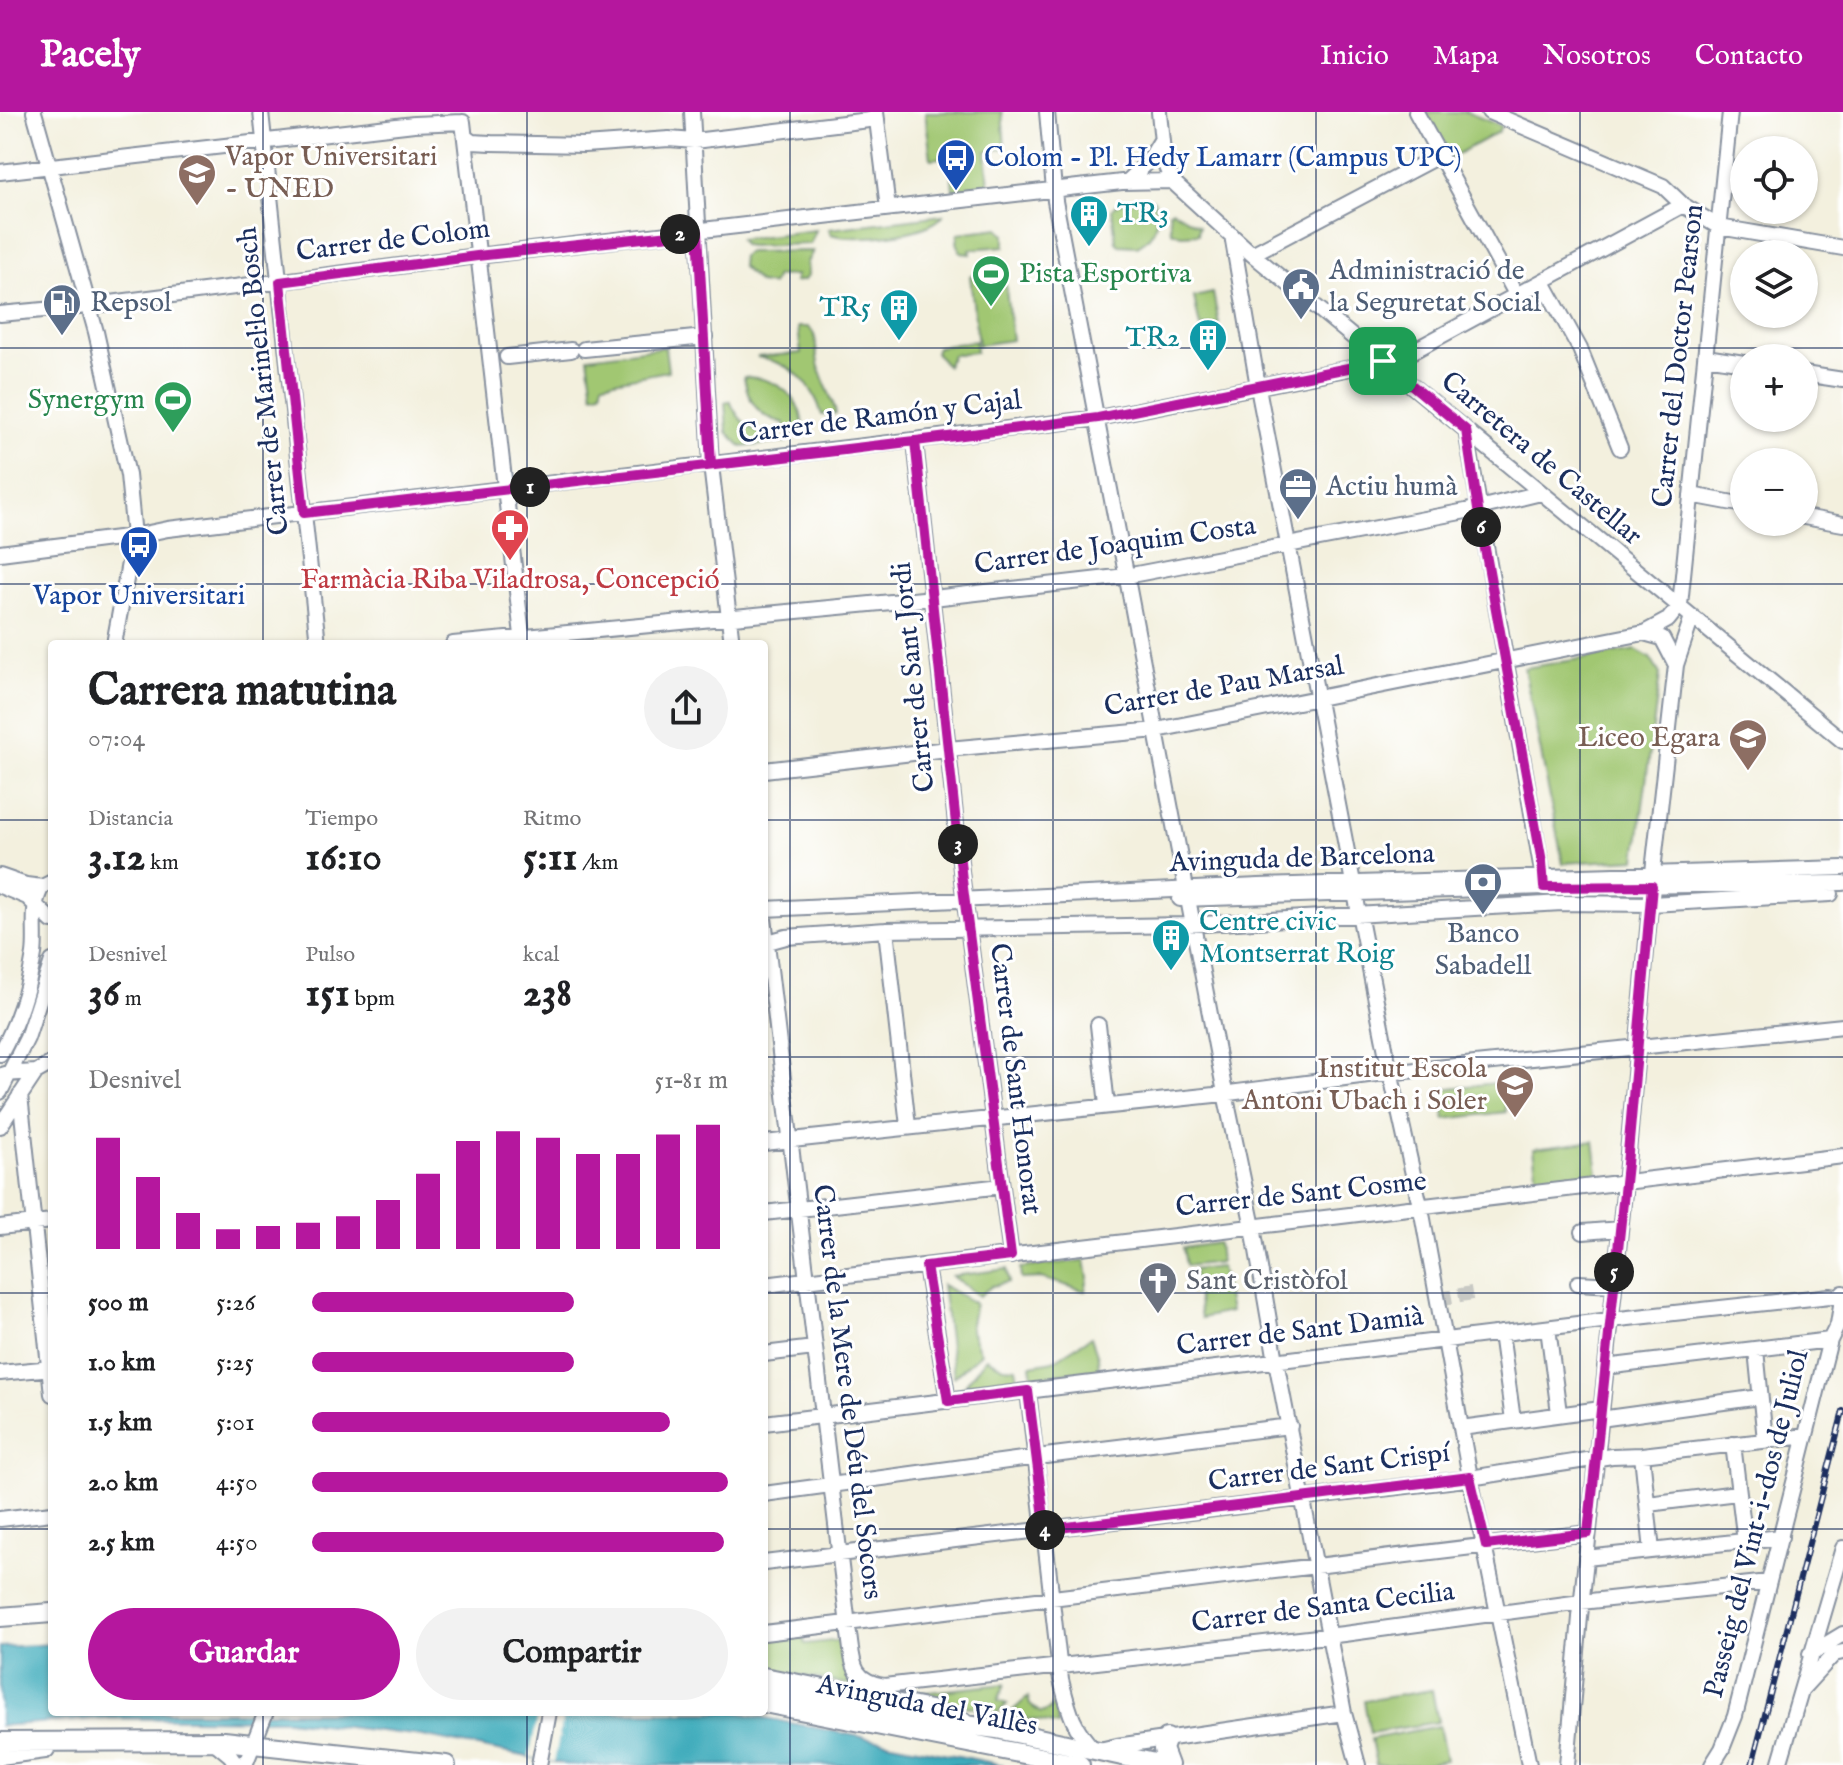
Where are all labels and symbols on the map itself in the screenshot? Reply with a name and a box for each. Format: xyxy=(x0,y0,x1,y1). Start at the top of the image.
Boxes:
bus stop icon: Colom - Pl. Hedy Lamarr (Campus UPC) xyxy=(935,137,977,192)
place label: Vapor Universitari - UNED xyxy=(224,140,438,207)
place label: Colom - Pl. Hedy Lamarr (Campus UPC) xyxy=(984,141,1462,176)
school or university icon: Vapor Universitari - UNED xyxy=(176,152,218,207)
building icon: TR3 xyxy=(1068,193,1110,248)
place label: TR3 xyxy=(1117,197,1169,232)
street label: Carrer del Doctor Pearson xyxy=(1646,203,1712,509)
street label: Carrer de Colom xyxy=(294,212,492,270)
pin: 2 xyxy=(660,214,700,254)
street label: Carrer de Marinel·lo Bosch xyxy=(230,225,298,537)
sports icon: Pista Esportiva xyxy=(970,253,1012,308)
place label: Administració de la Seguretat Social xyxy=(1328,254,1541,321)
place label: Pista Esportiva xyxy=(1019,257,1192,292)
public building icon: Administració de la Seguretat Social xyxy=(1280,266,1322,321)
fuel station icon: Repsol xyxy=(41,282,83,337)
place label: Repsol xyxy=(90,286,172,321)
building icon: TR5 xyxy=(878,287,920,342)
place label: TR5 xyxy=(819,291,871,326)
building icon: TR2 xyxy=(1187,317,1229,372)
place label: TR2 xyxy=(1125,321,1180,356)
pin xyxy=(1349,327,1417,395)
street label: Carretera de Castellar xyxy=(1433,364,1649,554)
sports icon: Synergym xyxy=(152,379,194,434)
place label: Synergym xyxy=(28,383,145,418)
street label: Carrer de Ramón y Cajal xyxy=(736,383,1024,453)
office icon: Actiu humà xyxy=(1277,466,1319,521)
pin: 1 xyxy=(510,467,550,507)
place label: Actiu humà xyxy=(1325,470,1458,505)
pharmacy icon: Farmàcia Riba Viladrosa, Concepció xyxy=(489,507,531,562)
pin: 6 xyxy=(1461,507,1501,547)
street label: Carrer de Joaquim Costa xyxy=(972,509,1259,583)
bus stop icon: Vapor Universitari xyxy=(118,524,160,579)
street label: Carrer de Sant Jordi xyxy=(885,560,943,794)
place label: Farmàcia Riba Viladrosa, Concepció xyxy=(300,563,720,598)
place label: Vapor Universitari xyxy=(32,579,245,614)
street label: Carrer de Pau Marsal xyxy=(1101,649,1347,725)
school or university icon: Liceo Egara xyxy=(1727,717,1769,772)
place label: Liceo Egara xyxy=(1578,721,1721,756)
pin: 3 xyxy=(938,824,978,864)
street label: Avinguda de Barcelona xyxy=(1168,837,1436,881)
bank icon: Banco Sabadell xyxy=(1462,861,1504,916)
place label: Centre civic Montserrat Roig xyxy=(1199,905,1395,972)
building icon: Centre civic Montserrat Roig xyxy=(1150,917,1192,972)
place label: Banco Sabadell xyxy=(1435,917,1532,984)
street label: Carrer de Sant Honorat xyxy=(981,941,1049,1217)
place label: Institut Escola Antoni Ubach i Soler xyxy=(1241,1052,1488,1119)
school or university icon: Institut Escola Antoni Ubach i Soler xyxy=(1494,1064,1536,1119)
street label: Carrer de Sant Cosme xyxy=(1174,1164,1428,1226)
street label: Carrer de la Mere de Déu del Socors xyxy=(804,1182,890,1602)
pin: 5 xyxy=(1594,1252,1634,1292)
church icon: Sant Cristòfol xyxy=(1137,1260,1179,1315)
place label: Sant Cristòfol xyxy=(1186,1264,1348,1299)
street label: Carrer de Sant Damià xyxy=(1174,1299,1426,1365)
street label: Passeig del Vint-i-dos de Juliol xyxy=(1697,1346,1817,1702)
street label: Carrer de Sant Crispí xyxy=(1206,1436,1453,1500)
pin: 4 xyxy=(1025,1510,1065,1550)
street label: Carrer de Santa Cecilia xyxy=(1190,1574,1457,1641)
street label: Avinguda del Vallès xyxy=(813,1667,1040,1745)

